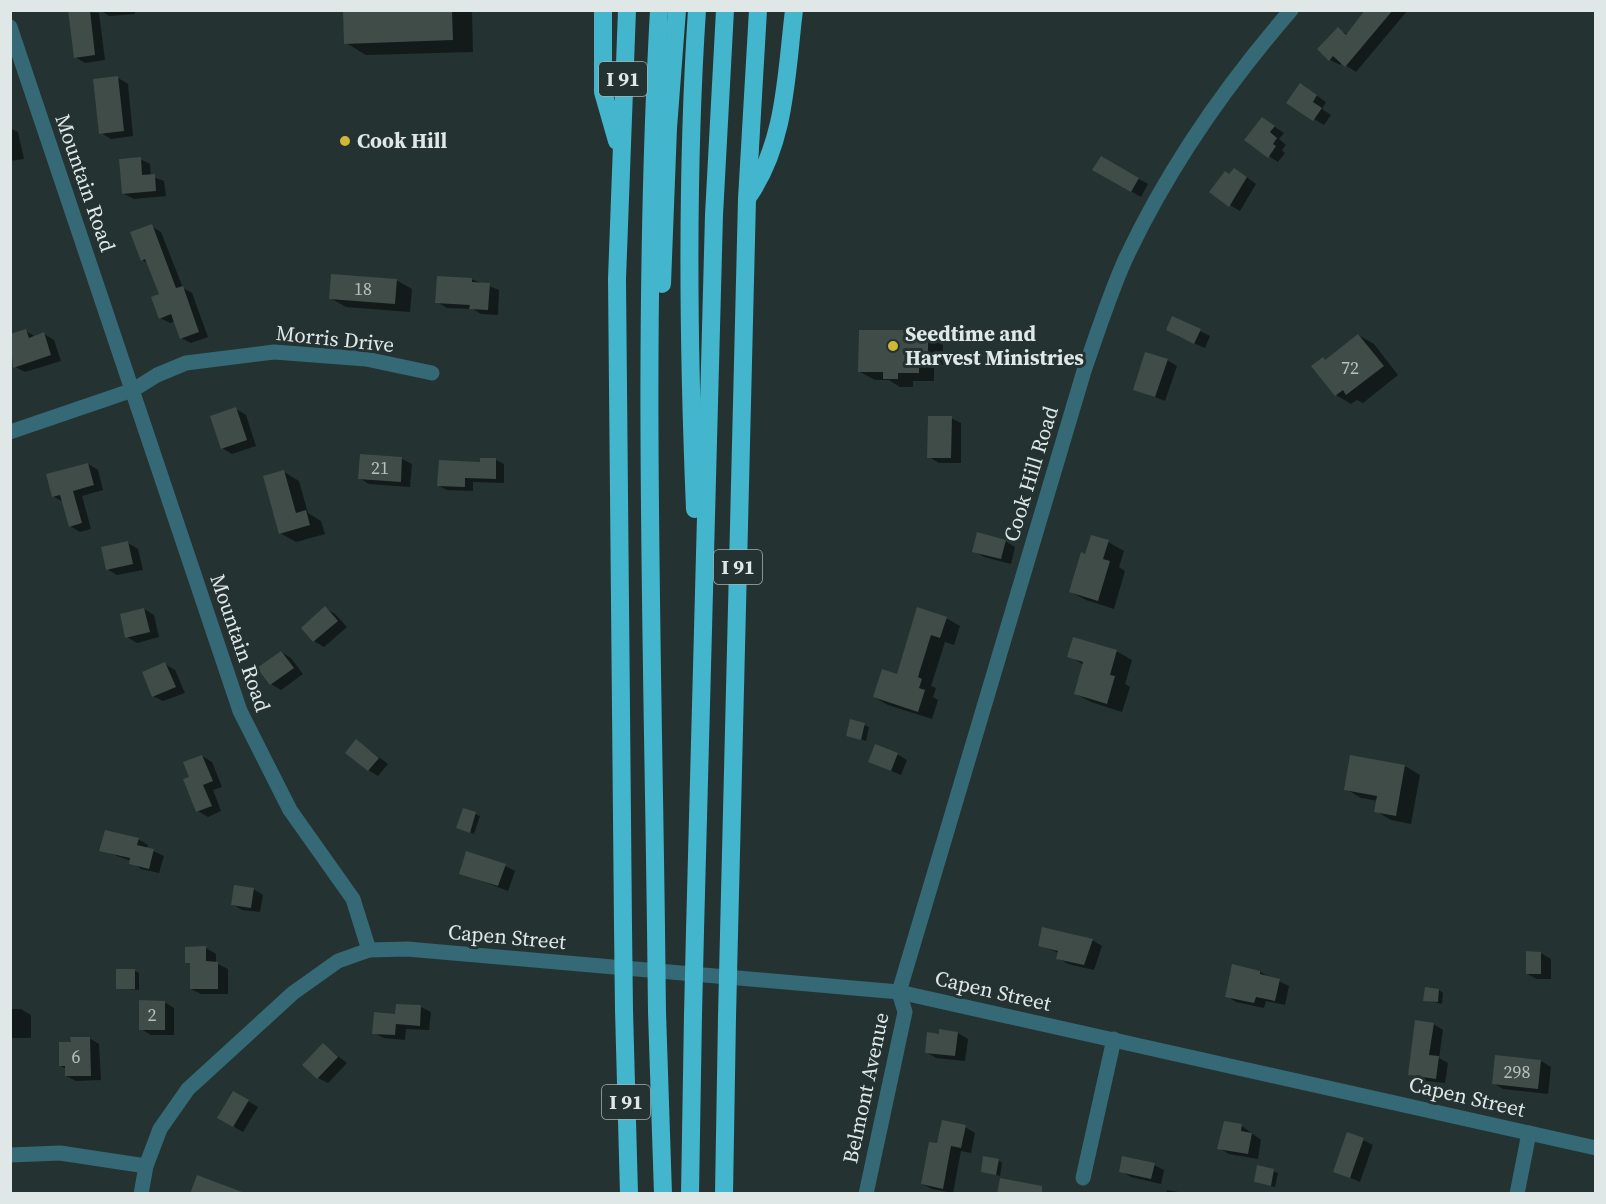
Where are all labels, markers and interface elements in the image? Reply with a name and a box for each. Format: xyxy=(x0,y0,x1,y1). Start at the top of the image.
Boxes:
road number: I 91 xyxy=(599,62,647,96)
street label: Mountain Road xyxy=(48,110,123,256)
place label: Cook Hill xyxy=(357,126,447,155)
marker: Cook Hill xyxy=(338,134,352,148)
house number: 18 xyxy=(354,276,372,301)
street label: Morris Drive xyxy=(275,318,396,359)
place label: Seedtime and Harvest Ministries xyxy=(905,319,1084,372)
marker: Seedtime and Harvest Ministries xyxy=(886,339,900,353)
house number: 72 xyxy=(1341,355,1359,380)
street label: Cook Hill Road xyxy=(996,402,1065,545)
house number: 21 xyxy=(371,455,389,480)
road number: I 91 xyxy=(714,550,762,584)
street label: Mountain Road xyxy=(203,570,278,716)
street label: Capen Street xyxy=(447,917,567,956)
street label: Capen Street xyxy=(932,963,1054,1018)
house number: 2 xyxy=(148,1002,157,1027)
street label: Belmont Avenue xyxy=(835,1010,896,1166)
house number: 6 xyxy=(72,1044,81,1069)
house number: 298 xyxy=(1504,1059,1531,1084)
street label: Capen Street xyxy=(1406,1069,1528,1124)
road number: I 91 xyxy=(602,1085,650,1119)

